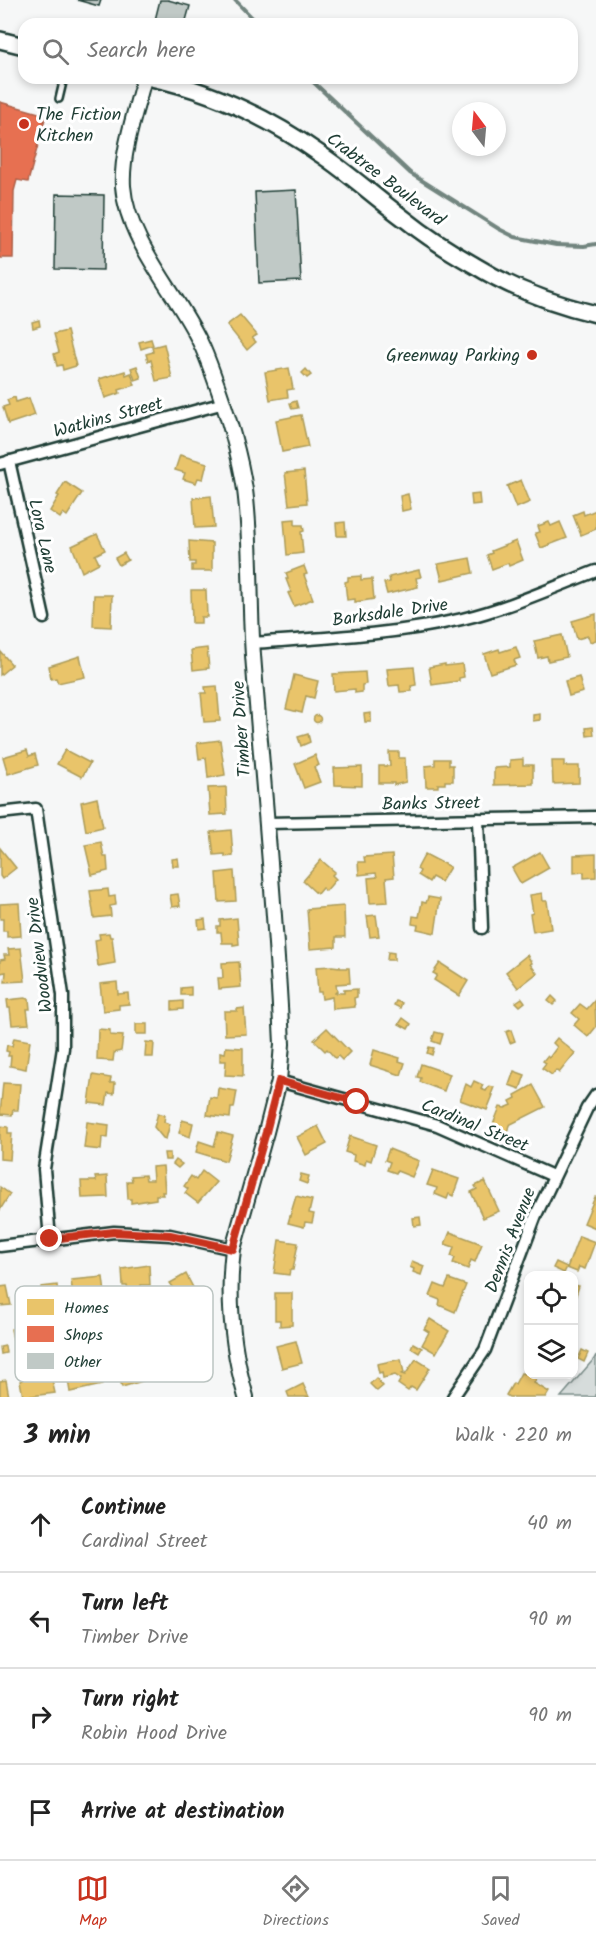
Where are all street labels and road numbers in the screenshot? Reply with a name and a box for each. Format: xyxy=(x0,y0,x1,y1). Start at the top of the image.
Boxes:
street label: Crabtree Boulevard xyxy=(319,126,452,235)
street label: Watkins Street xyxy=(50,390,167,447)
street label: Lora Lane xyxy=(19,496,64,576)
street label: Barksdale Drive xyxy=(330,591,450,636)
street label: Timber Drive xyxy=(225,680,260,778)
street label: Banks Street xyxy=(382,789,482,820)
street label: Woodview Drive xyxy=(19,895,62,1014)
street label: Cardinal Street xyxy=(416,1092,534,1162)
street label: Dennis Avenue xyxy=(478,1183,545,1298)

